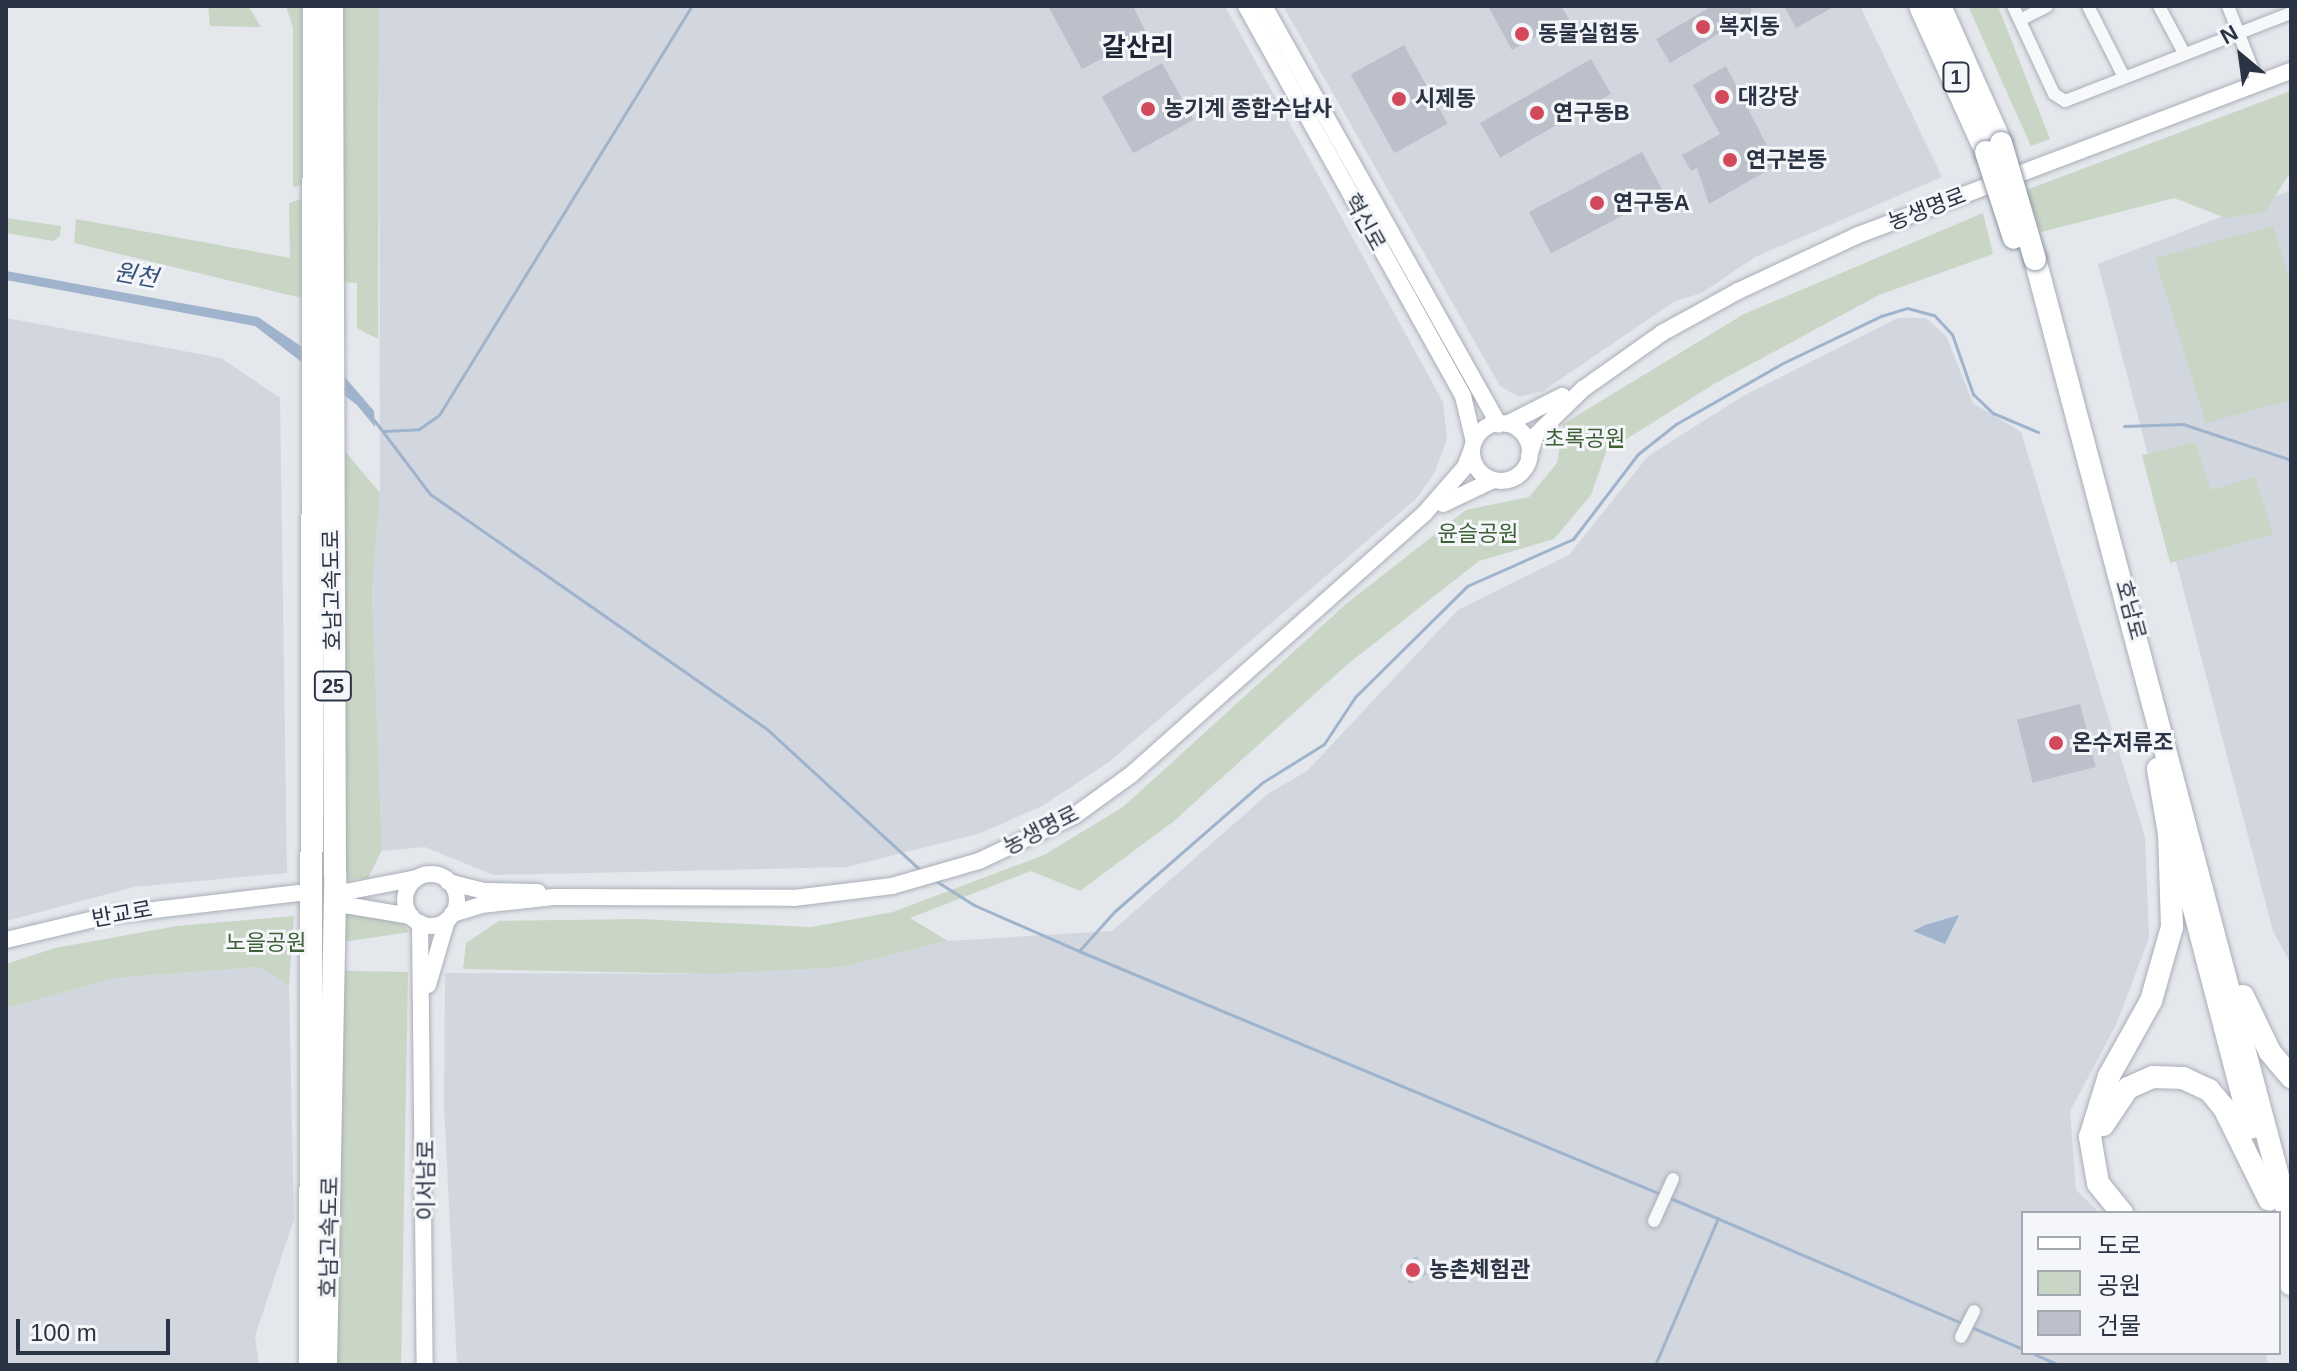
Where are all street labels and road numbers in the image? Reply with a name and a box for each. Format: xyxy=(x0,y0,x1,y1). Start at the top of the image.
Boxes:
road number: 1 xyxy=(1942,61,1970,93)
street label: 농생명로 xyxy=(1884,182,1970,236)
street label: 혁신로 xyxy=(1339,189,1391,255)
street label: 호남고속도로 xyxy=(318,529,346,651)
street label: 호남로 xyxy=(2110,577,2152,643)
road number: 25 xyxy=(313,670,353,702)
street label: 농생명로 xyxy=(999,800,1083,860)
street label: 반교로 xyxy=(90,896,154,932)
street label: 이서남로 xyxy=(413,1140,439,1220)
street label: 호남고속도로 xyxy=(315,1176,343,1298)

